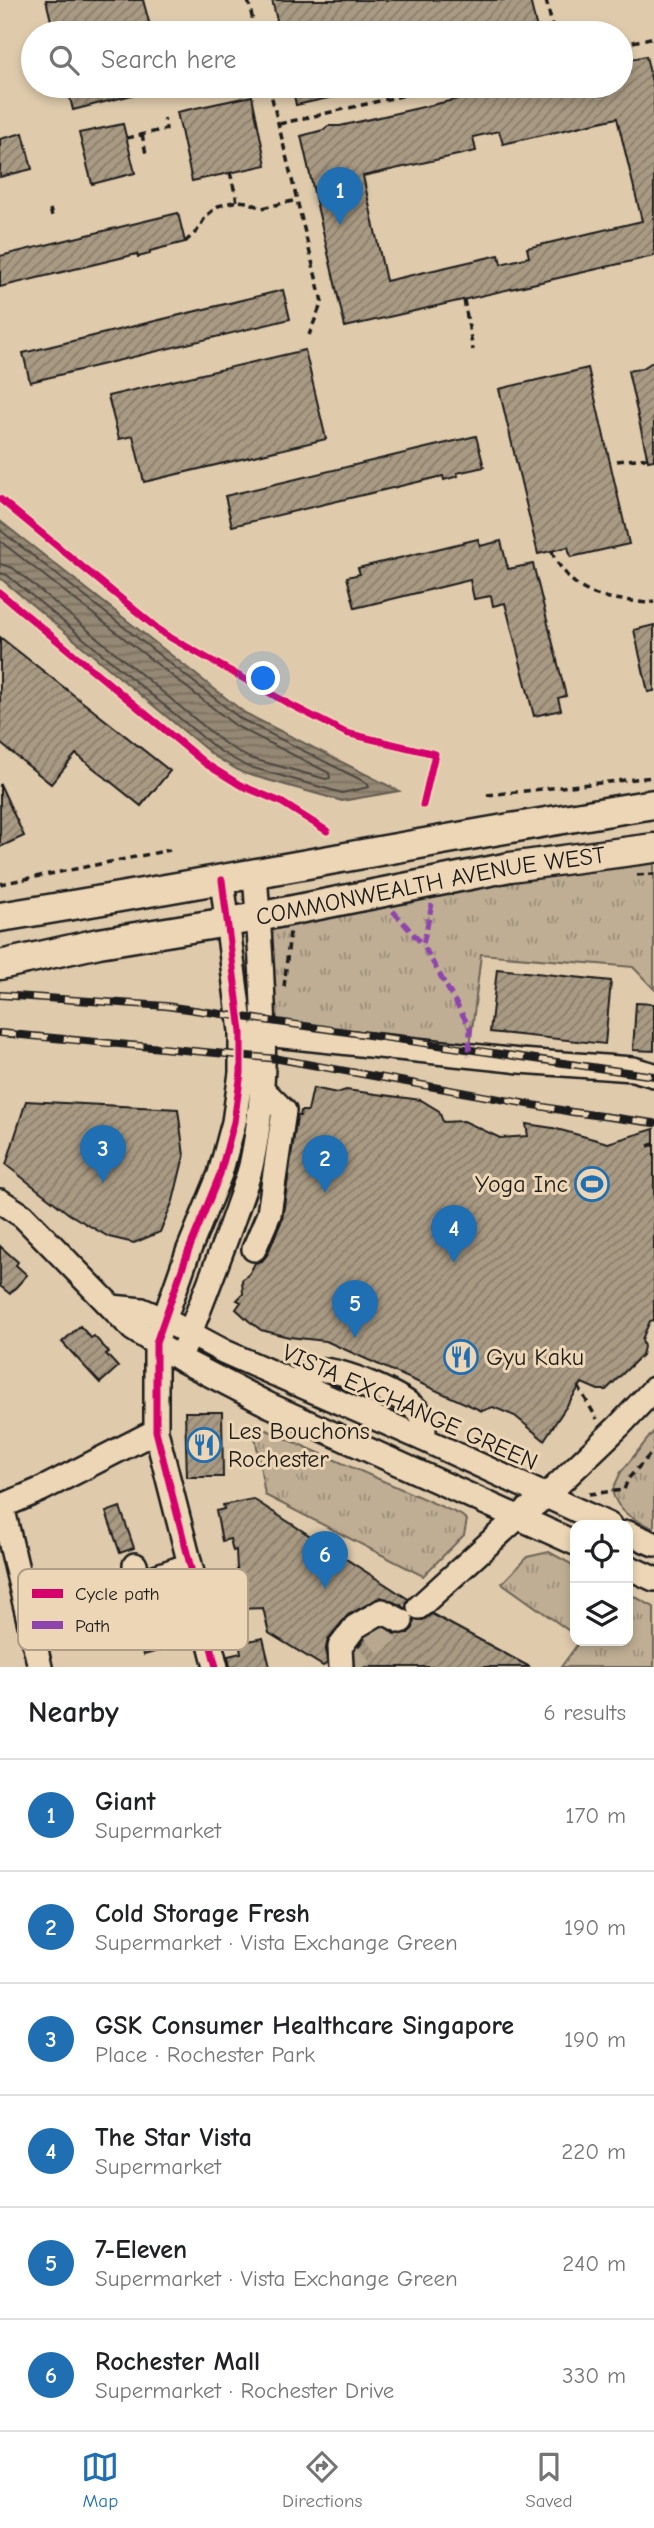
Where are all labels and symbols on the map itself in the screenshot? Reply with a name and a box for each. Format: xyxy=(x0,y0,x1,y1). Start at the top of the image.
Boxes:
pin: 1 xyxy=(317,167,363,225)
your location xyxy=(246,661,280,695)
street label: COMMONWEALTH AVENUE WEST xyxy=(253,841,607,931)
pin: 3 xyxy=(80,1125,126,1183)
pin: 2 xyxy=(302,1135,348,1193)
sports icon: Yoga Inc xyxy=(573,1165,611,1203)
place label: Yoga Inc xyxy=(475,1170,568,1198)
pin: 4 xyxy=(431,1205,477,1263)
pin: 5 xyxy=(332,1280,378,1338)
street label: VISTA EXCHANGE GREEN xyxy=(278,1338,542,1476)
restaurant icon: Gyu Kaku xyxy=(442,1338,480,1376)
place label: Gyu Kaku xyxy=(486,1343,584,1371)
place label: Les Bouchons Rochester xyxy=(228,1417,370,1473)
restaurant icon: Les Bouchons Rochester xyxy=(185,1426,223,1464)
pin: 6 xyxy=(302,1531,348,1589)
legend xyxy=(18,1569,248,1650)
text: Cycle path xyxy=(75,1583,160,1605)
text: Path xyxy=(75,1615,110,1637)

